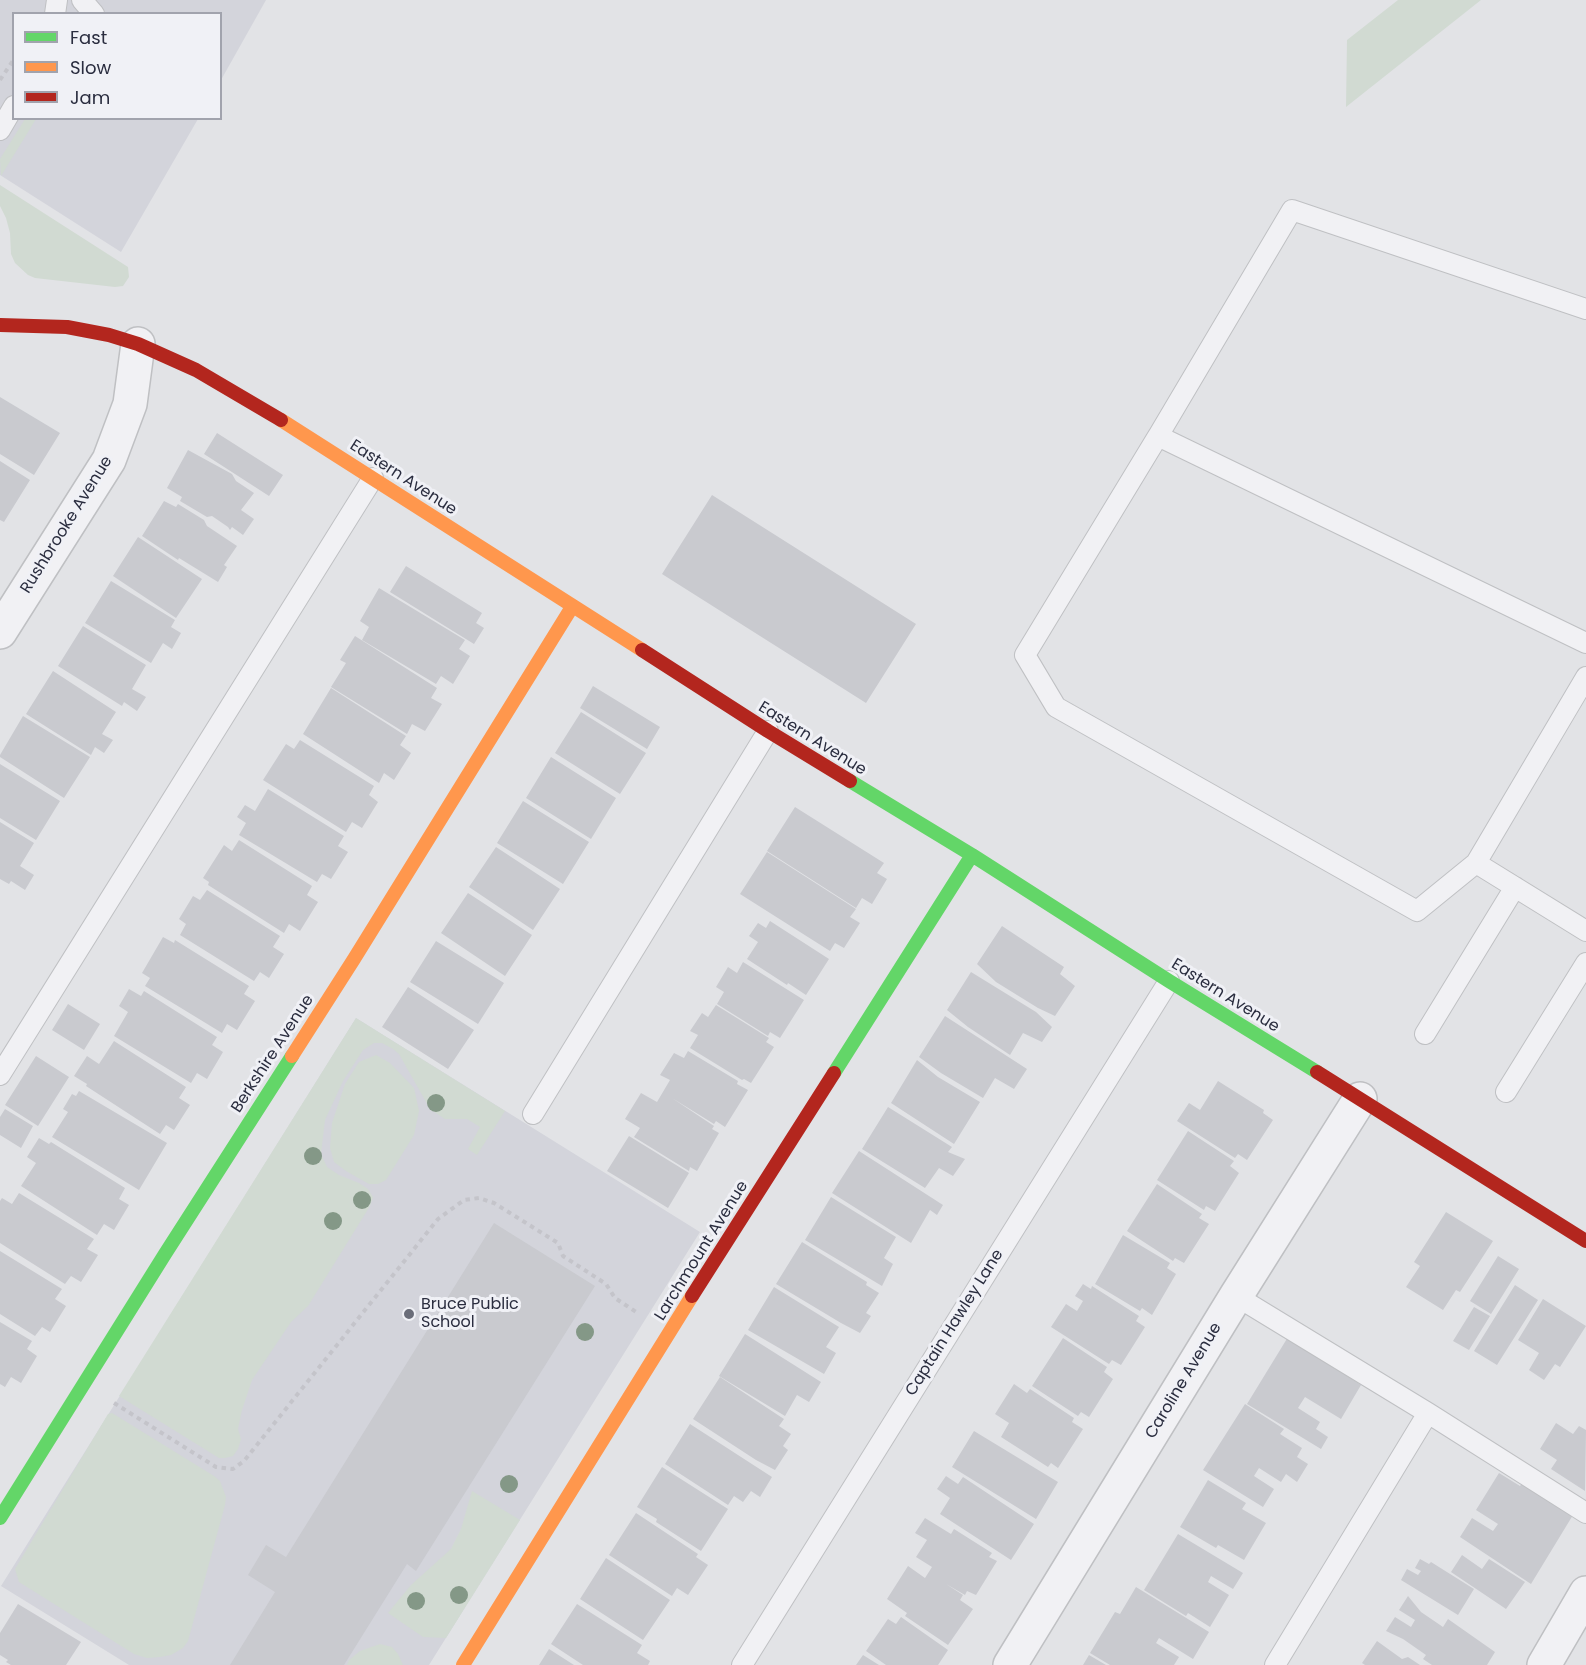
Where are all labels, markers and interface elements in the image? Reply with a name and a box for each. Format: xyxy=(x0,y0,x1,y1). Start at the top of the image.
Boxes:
legend xyxy=(12,12,222,120)
text: Fast xyxy=(70,25,107,50)
text: Slow xyxy=(70,55,111,80)
text: Jam xyxy=(70,85,110,110)
street label: Eastern Avenue xyxy=(346,436,460,520)
street label: Rushbrooke Avenue xyxy=(17,453,117,597)
street label: Eastern Avenue xyxy=(754,698,870,780)
street label: Eastern Avenue xyxy=(1167,955,1283,1037)
street label: Berkshire Avenue xyxy=(228,991,318,1117)
street label: Larchmount Avenue xyxy=(651,1178,753,1324)
street label: Captain Hawley Lane xyxy=(902,1246,1008,1400)
place label: Bruce Public School xyxy=(421,1295,519,1333)
marker: Bruce Public School xyxy=(402,1307,416,1321)
street label: Caroline Avenue xyxy=(1142,1320,1226,1442)

